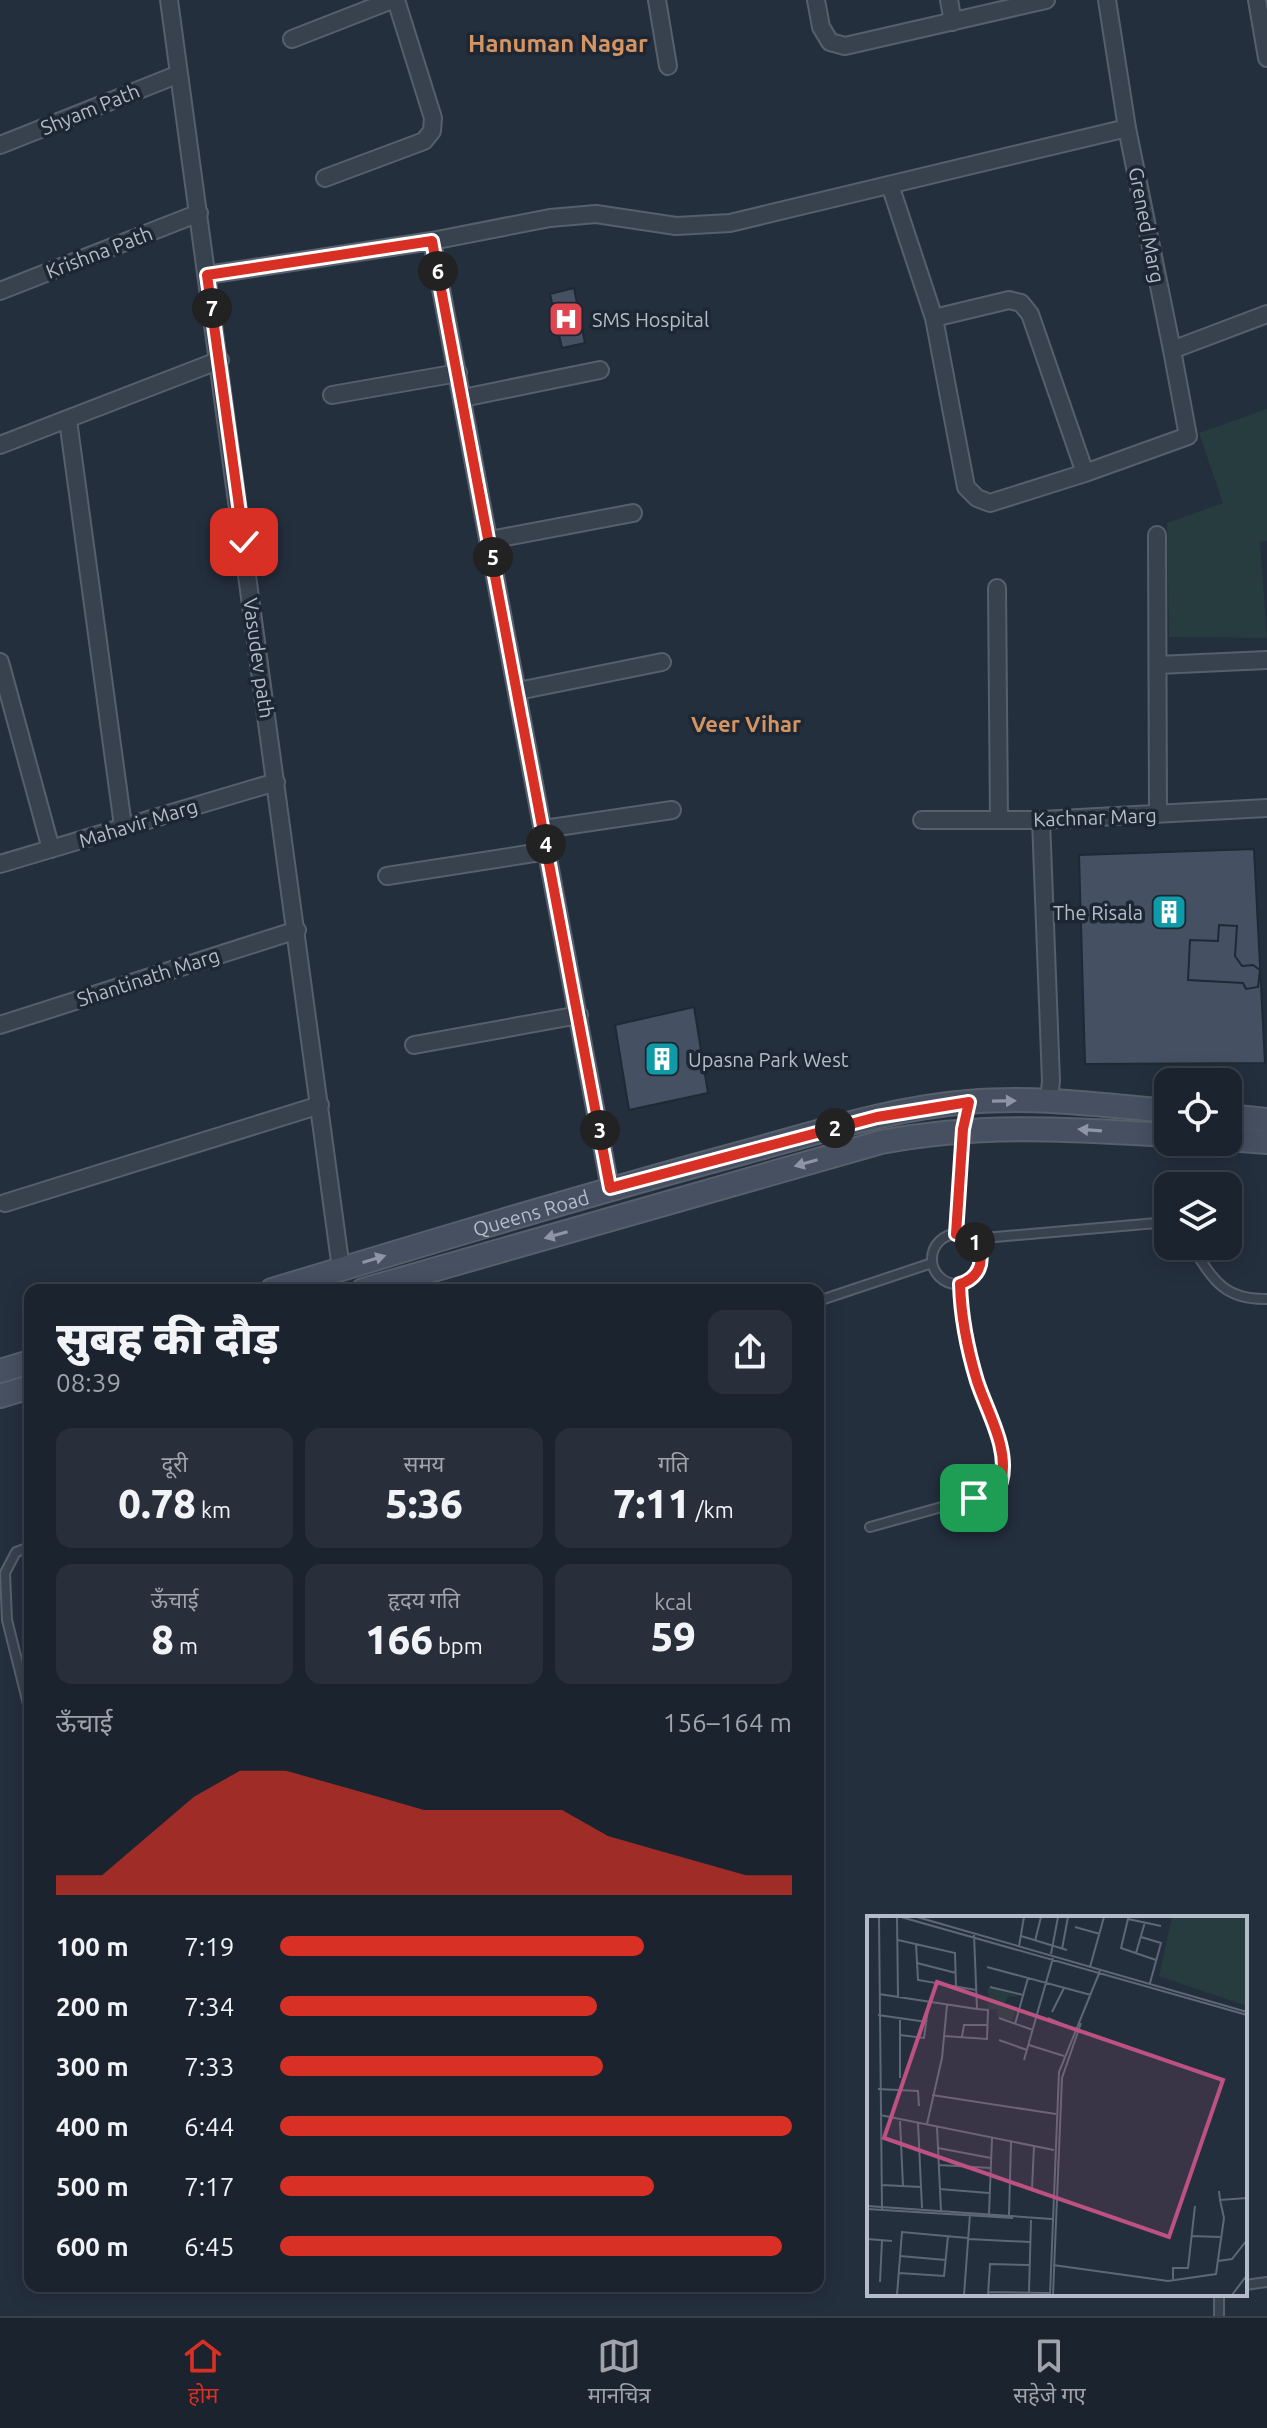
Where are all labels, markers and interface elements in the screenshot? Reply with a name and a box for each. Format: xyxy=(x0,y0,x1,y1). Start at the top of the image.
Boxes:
district label: Hanuman Nagar xyxy=(468,30,648,57)
street label: Shyam Path xyxy=(37,79,143,139)
street label: Grened Marg xyxy=(1125,165,1169,285)
street label: Krishna Path xyxy=(42,221,156,283)
pin: 6 xyxy=(418,251,458,291)
text: 6 xyxy=(432,258,444,283)
pin: 7 xyxy=(192,288,232,328)
text: 7 xyxy=(206,295,218,320)
hospital icon: SMS Hospital xyxy=(547,300,585,338)
place label: SMS Hospital xyxy=(592,308,709,331)
pin xyxy=(210,508,278,576)
icon: check xyxy=(222,520,266,564)
pin: 5 xyxy=(473,537,513,577)
text: 5 xyxy=(487,544,499,569)
street label: Vasudev path xyxy=(239,596,279,720)
district label: Veer Vihar xyxy=(691,711,801,736)
street label: Mahavir Marg xyxy=(76,794,200,852)
street label: Kachnar Marg xyxy=(1033,803,1157,831)
pin: 4 xyxy=(526,824,566,864)
text: 4 xyxy=(540,831,552,856)
building icon: The Risala xyxy=(1150,893,1188,931)
place label: The Risala xyxy=(1053,901,1143,924)
street label: Shantinath Marg xyxy=(74,943,222,1011)
building icon: Upasna Park West xyxy=(643,1040,681,1078)
place label: Upasna Park West xyxy=(688,1048,849,1071)
map controls xyxy=(1154,1068,1242,1260)
button: locate xyxy=(1154,1068,1242,1156)
one-way arrow xyxy=(992,1095,1017,1107)
pin: 2 xyxy=(815,1108,855,1148)
pin: 3 xyxy=(580,1110,620,1150)
text: 2 xyxy=(829,1115,841,1140)
text: 3 xyxy=(594,1117,606,1142)
one-way arrow xyxy=(1077,1124,1102,1137)
one-way arrow xyxy=(794,1157,818,1170)
button: layers xyxy=(1154,1172,1242,1260)
street label: Queens Road xyxy=(470,1185,591,1240)
pin: 1 xyxy=(955,1222,995,1262)
one-way arrow xyxy=(544,1229,568,1242)
text: 1 xyxy=(969,1229,981,1254)
one-way arrow xyxy=(362,1252,386,1265)
button: share xyxy=(708,1310,792,1394)
text: सुबह की दौड़ xyxy=(56,1313,278,1362)
text: 08:39 xyxy=(56,1368,121,1397)
text: दूरी xyxy=(161,1451,188,1476)
text: समय xyxy=(404,1451,444,1476)
text: गति xyxy=(658,1451,689,1476)
pin xyxy=(940,1464,1008,1532)
icon: arrive xyxy=(952,1476,996,1520)
text: 0.78 xyxy=(118,1481,196,1526)
text: 5:36 xyxy=(385,1481,463,1526)
text: 7:11 xyxy=(613,1481,690,1526)
text: km xyxy=(196,1497,231,1522)
text: /km xyxy=(690,1497,734,1522)
text: ऊँचाई xyxy=(151,1587,199,1612)
text: हृदय गति xyxy=(388,1587,460,1612)
text: kcal xyxy=(654,1589,692,1614)
text: 59 xyxy=(651,1614,696,1659)
text: 8 xyxy=(151,1617,174,1662)
text: 166 xyxy=(365,1617,433,1662)
text: m xyxy=(174,1633,198,1658)
text: bpm xyxy=(433,1633,483,1658)
text: ऊँचाई xyxy=(56,1708,112,1737)
text: 156–164 m xyxy=(663,1708,792,1737)
inset map xyxy=(867,1916,1247,2296)
text: 100 m xyxy=(56,1932,129,1961)
text: 7:19 xyxy=(184,1932,234,1961)
text: 200 m xyxy=(56,1992,129,2021)
text: 7:34 xyxy=(184,1992,234,2021)
text: 300 m xyxy=(56,2052,129,2081)
text: 7:33 xyxy=(184,2052,234,2081)
text: 400 m xyxy=(56,2112,129,2141)
text: 6:44 xyxy=(184,2112,234,2141)
text: 500 m xyxy=(56,2172,129,2201)
text: 7:17 xyxy=(184,2172,234,2201)
text: 600 m xyxy=(56,2232,129,2261)
text: 6:45 xyxy=(184,2232,234,2261)
tab: होम xyxy=(181,2334,225,2412)
tab: मानचित्र xyxy=(588,2334,651,2412)
tab: सहेजे गए xyxy=(1013,2334,1086,2412)

